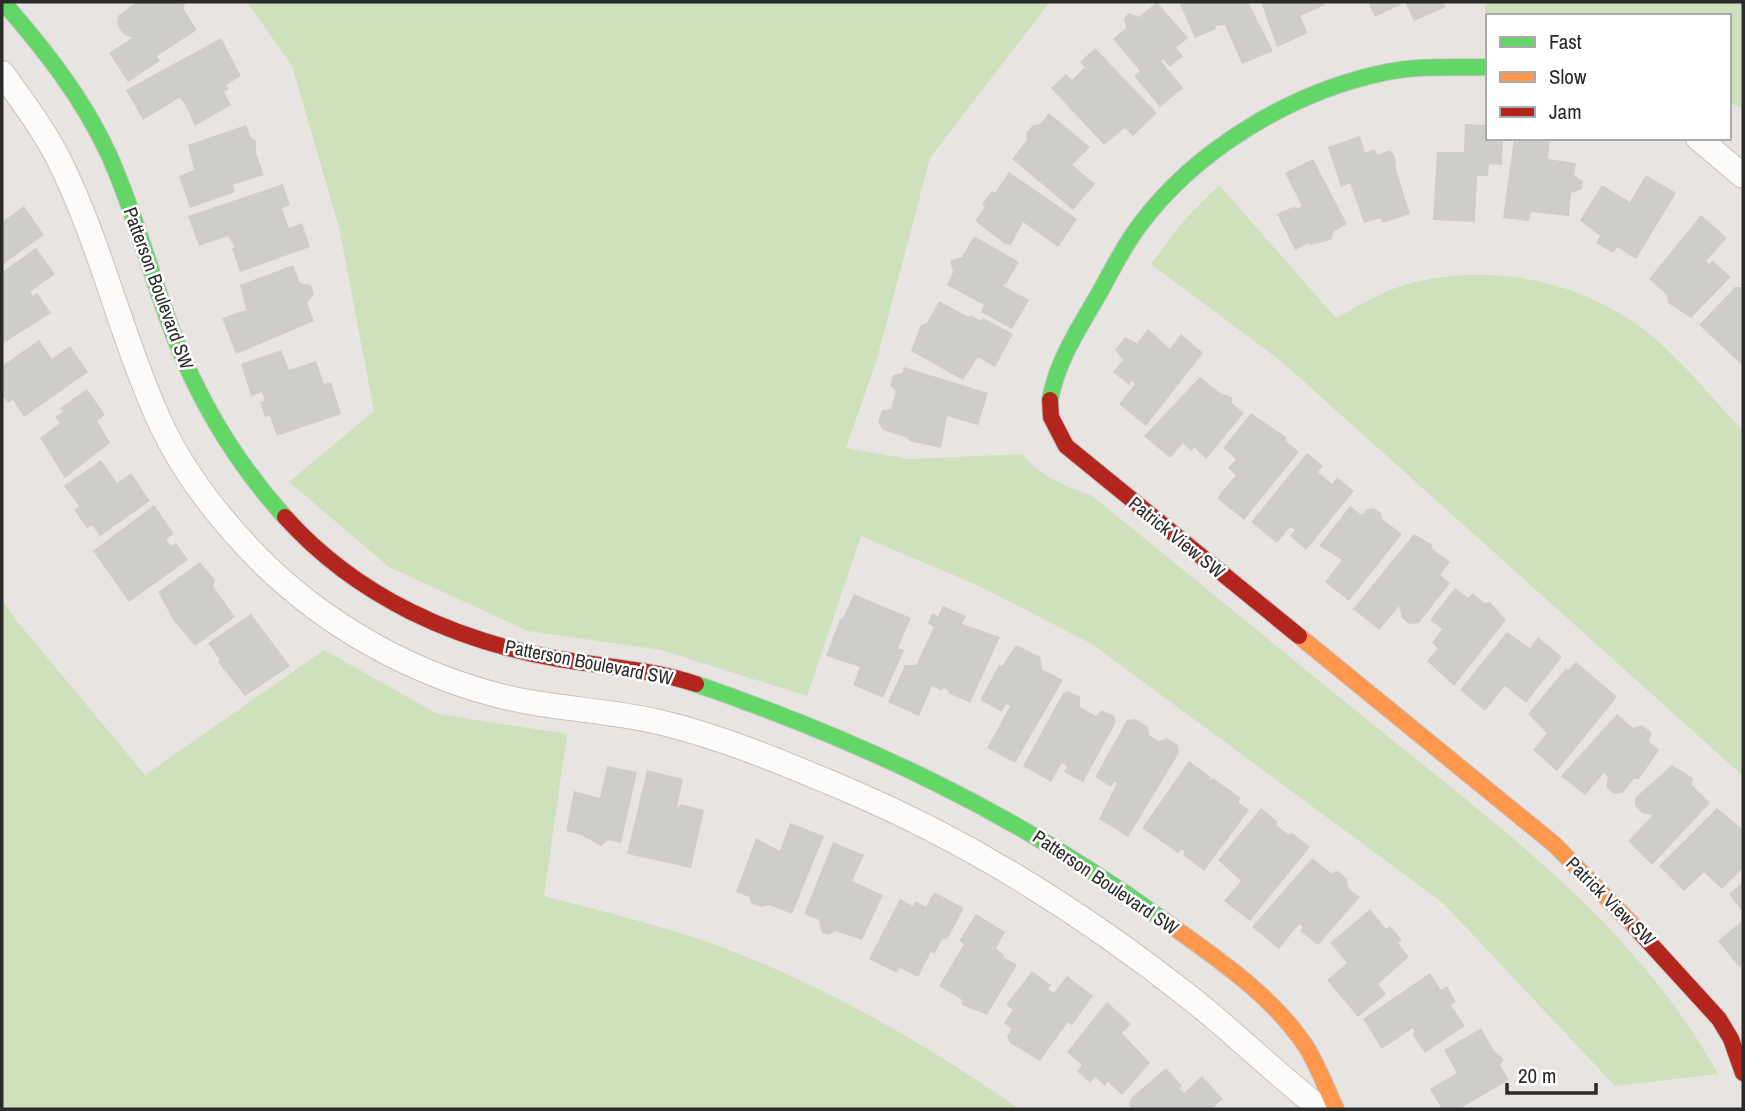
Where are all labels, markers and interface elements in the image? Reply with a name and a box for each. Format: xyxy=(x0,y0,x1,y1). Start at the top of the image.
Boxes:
legend xyxy=(1486,14,1731,140)
text: Fast xyxy=(1549,27,1582,56)
text: Slow xyxy=(1549,62,1587,91)
text: Jam xyxy=(1549,97,1582,126)
street label: Patterson Boulevard SW xyxy=(118,203,200,373)
street label: Patrick View SW xyxy=(1124,490,1231,584)
street label: Patterson Boulevard SW xyxy=(503,633,675,691)
street label: Patterson Boulevard SW xyxy=(1028,824,1184,941)
street label: Patrick View SW xyxy=(1561,851,1662,952)
scale bar xyxy=(1507,1052,1596,1096)
text: 20 m xyxy=(1518,1061,1556,1090)

